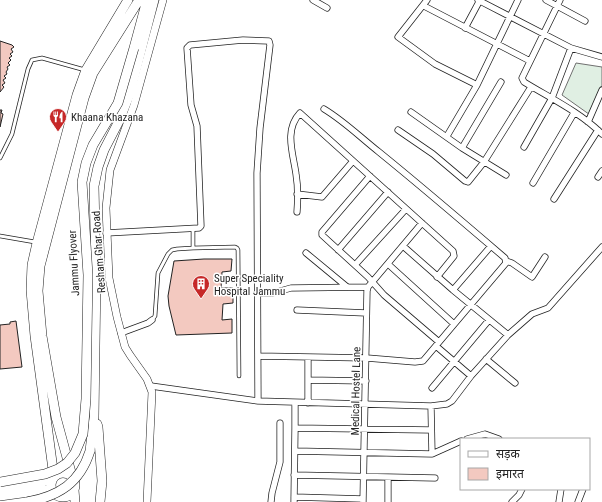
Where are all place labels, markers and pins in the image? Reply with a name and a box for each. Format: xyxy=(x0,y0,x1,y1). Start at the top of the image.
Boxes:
restaurant icon: Khaana Khazana xyxy=(48,107,68,132)
place label: Khaana Khazana xyxy=(71,111,143,124)
place label: Super Speciality Hospital Jammu xyxy=(214,272,285,298)
building icon: Super Speciality Hospital Jammu xyxy=(191,274,211,299)

